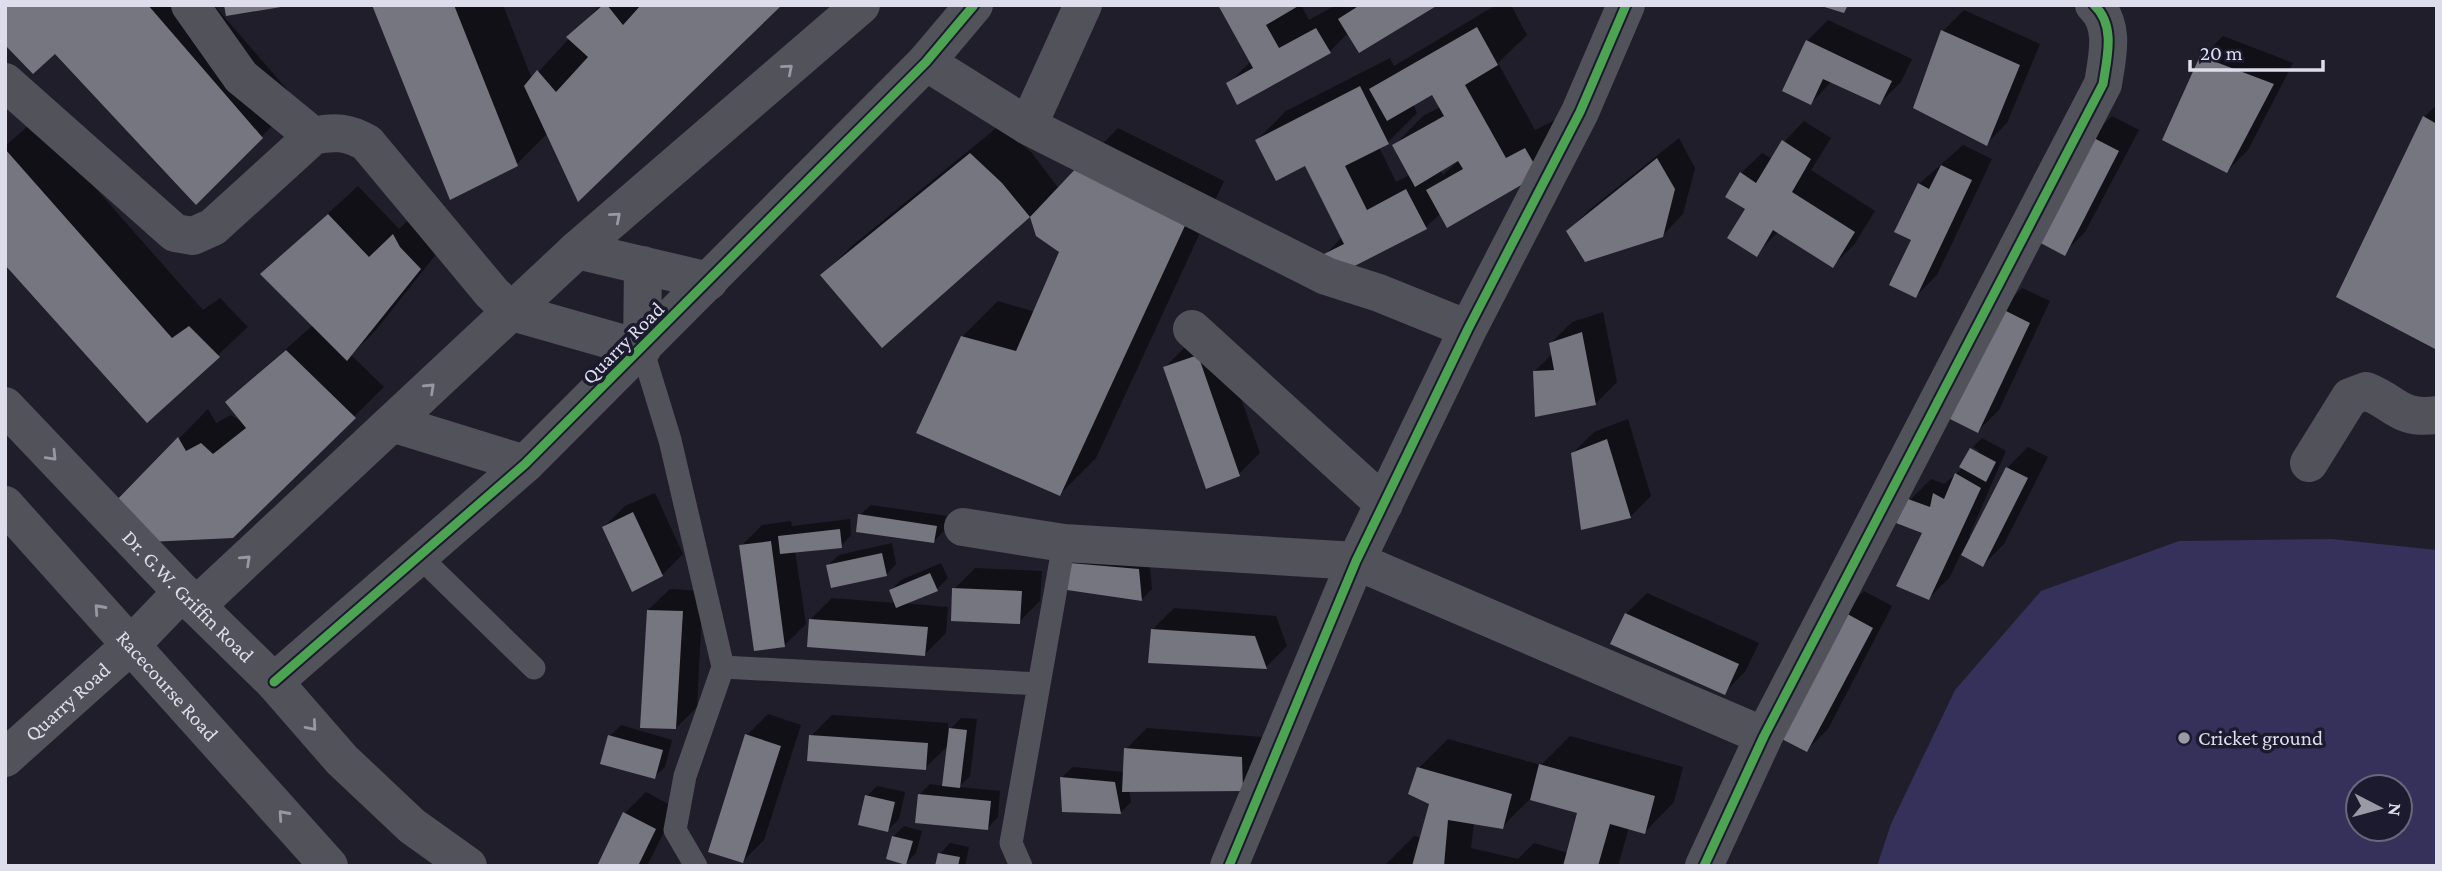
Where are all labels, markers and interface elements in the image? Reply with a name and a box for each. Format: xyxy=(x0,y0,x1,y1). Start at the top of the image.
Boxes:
scale bar xyxy=(2190,28,2323,72)
text: 20 m xyxy=(2200,41,2243,65)
one-way arrow xyxy=(780,65,793,77)
one-way arrow xyxy=(607,213,620,225)
street label: Quarry Road xyxy=(577,297,669,389)
one-way arrow xyxy=(422,383,435,396)
one-way arrow xyxy=(43,448,56,461)
street label: Dr. G.W. Griffin Road xyxy=(117,525,259,667)
one-way arrow xyxy=(238,555,251,568)
one-way arrow xyxy=(95,604,107,617)
street label: Racecourse Road xyxy=(111,626,223,746)
street label: Quarry Road xyxy=(20,658,115,746)
one-way arrow xyxy=(304,717,316,730)
place label: Cricket ground xyxy=(2198,726,2323,750)
marker: Cricket ground xyxy=(2176,730,2192,746)
north arrow xyxy=(2344,773,2414,843)
text: N xyxy=(2384,802,2407,817)
one-way arrow xyxy=(279,810,292,823)

